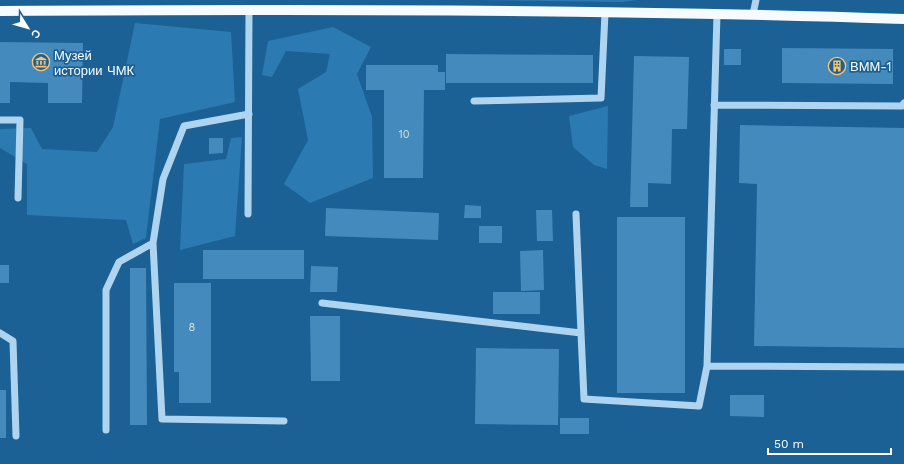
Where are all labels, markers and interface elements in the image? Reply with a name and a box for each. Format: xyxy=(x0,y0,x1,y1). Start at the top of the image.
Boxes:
north arrow xyxy=(8,8,48,48)
text: С xyxy=(28,27,43,41)
place label: Музей истории ЧМК xyxy=(54,48,134,78)
museum icon: Музей истории ЧМК xyxy=(31,52,51,72)
building icon: ВММ-1 xyxy=(827,56,847,76)
place label: ВММ-1 xyxy=(850,59,892,74)
house number: 10 xyxy=(398,128,410,141)
house number: 8 xyxy=(189,321,196,334)
scale bar xyxy=(768,430,891,456)
text: 50 m xyxy=(774,437,804,451)

